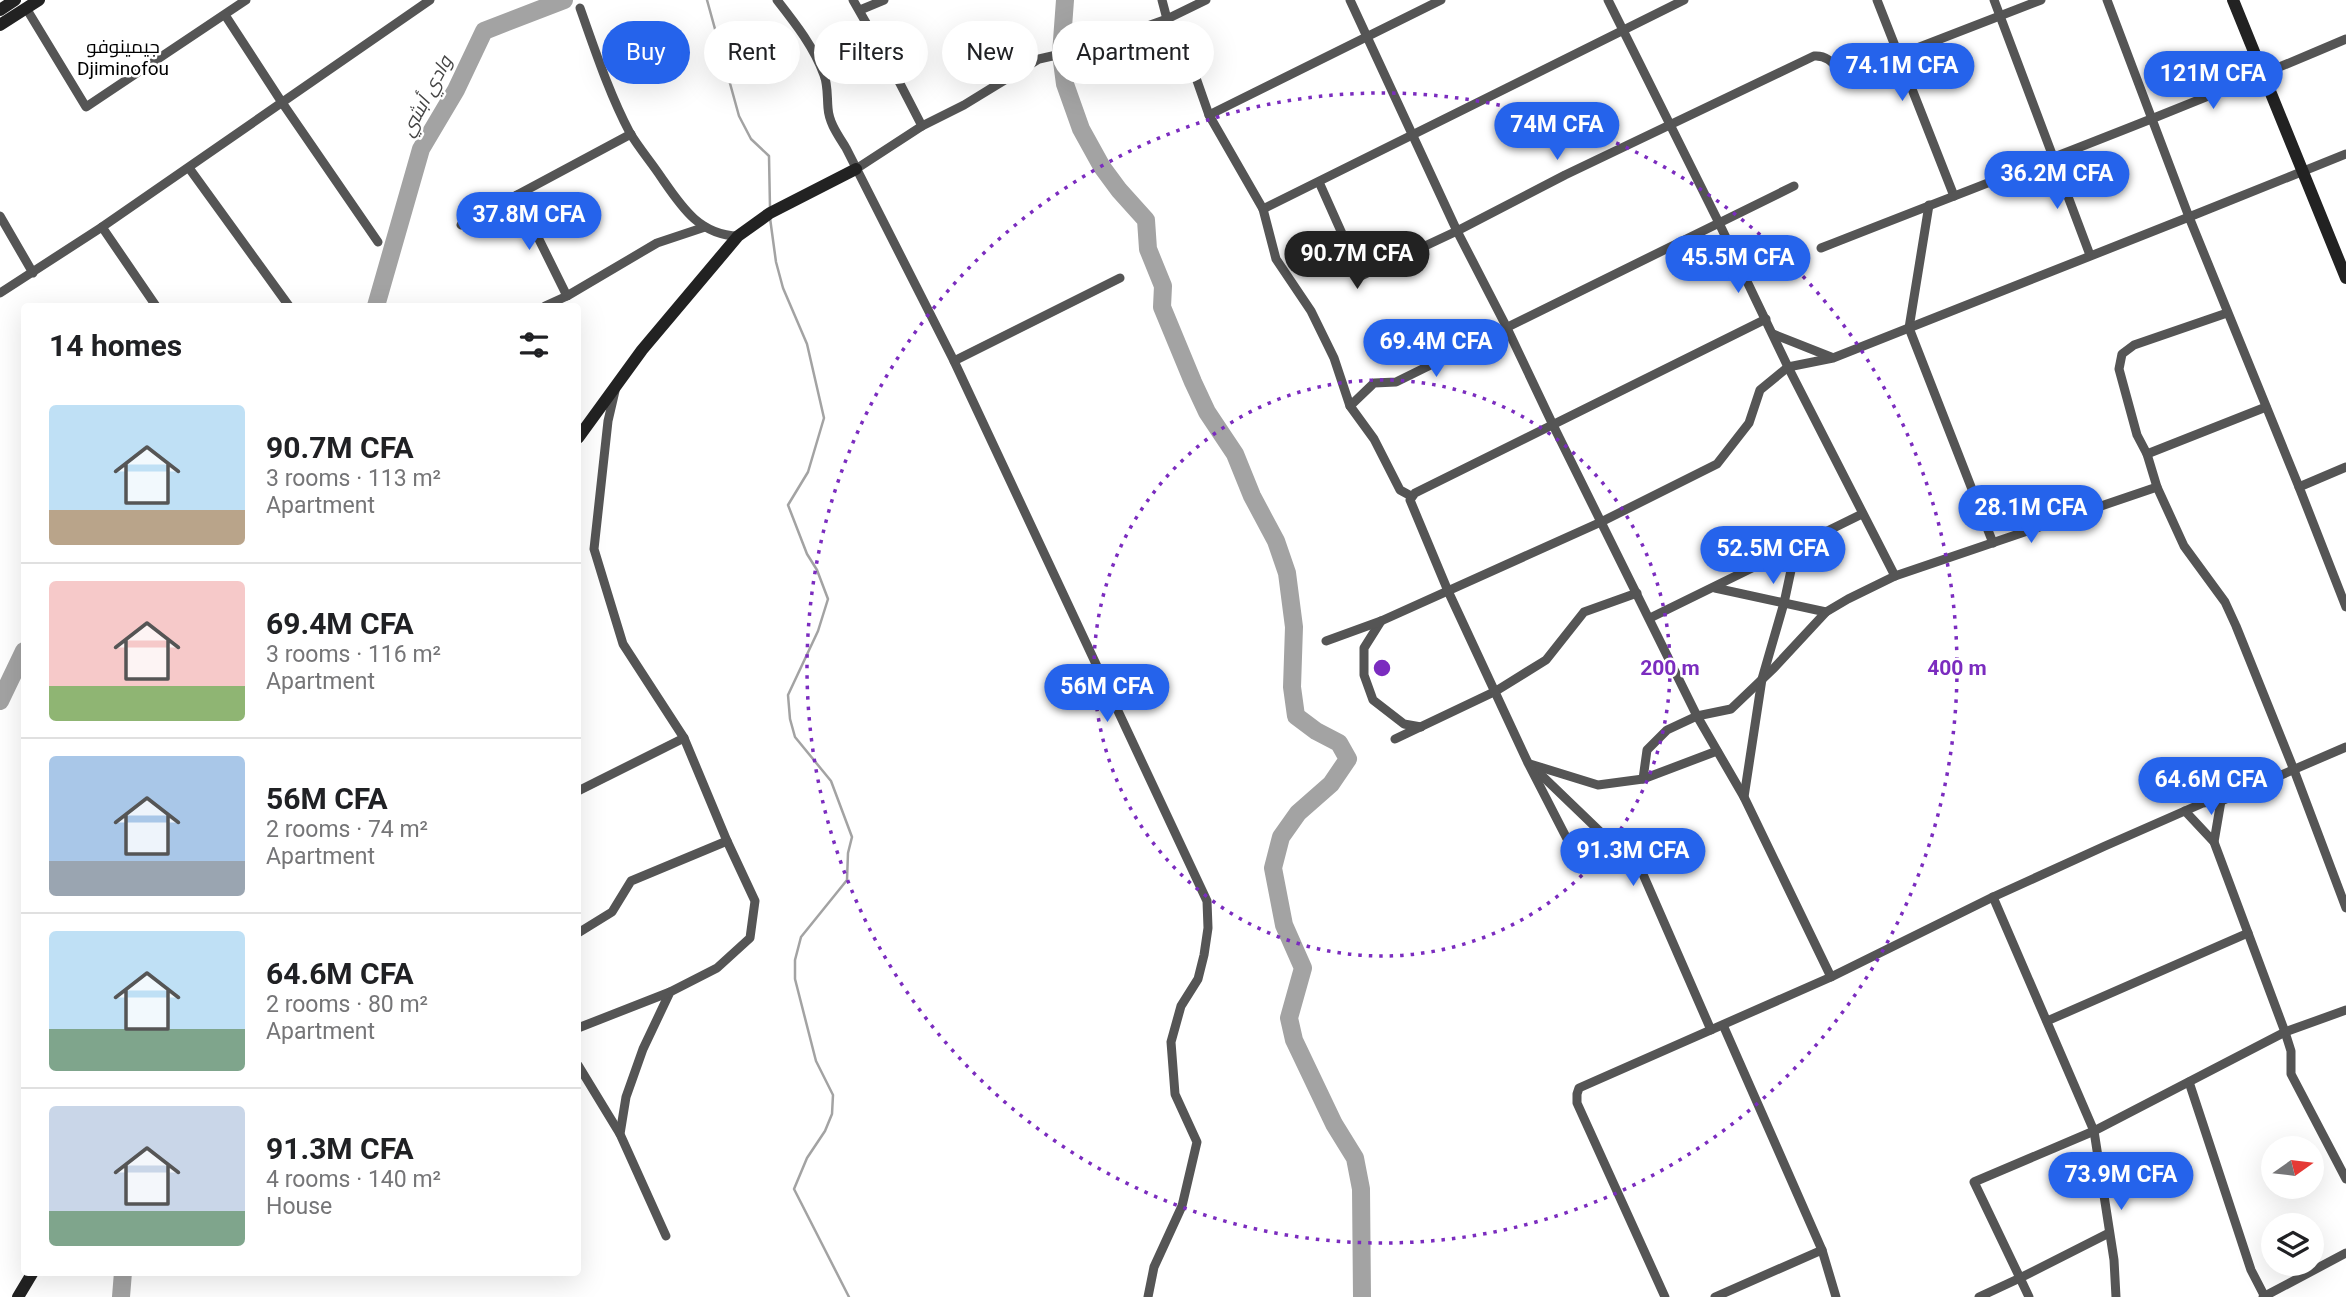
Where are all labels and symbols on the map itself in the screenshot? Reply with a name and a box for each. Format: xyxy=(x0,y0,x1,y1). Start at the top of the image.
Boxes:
district label: جيمينوفو Djiminofou xyxy=(77,35,169,80)
pin: 74.1M CFA xyxy=(1822,43,1982,103)
water label: وادي أبشي xyxy=(394,50,461,142)
pin: 121M CFA xyxy=(2141,52,2285,111)
pin: 74M CFA xyxy=(1492,102,1622,162)
pin: 36.2M CFA xyxy=(1977,152,2137,211)
pin: 37.8M CFA xyxy=(449,192,609,252)
pin: 90.7M CFA xyxy=(1277,232,1437,291)
pin: 45.5M CFA xyxy=(1658,236,1818,295)
pin: 69.4M CFA xyxy=(1356,320,1516,379)
pin: 28.1M CFA xyxy=(1951,486,2111,545)
pin: 52.5M CFA xyxy=(1693,526,1853,586)
centre of rings xyxy=(1370,656,1394,680)
text: 200 m xyxy=(1640,656,1700,680)
text: 400 m xyxy=(1927,656,1987,680)
pin: 56M CFA xyxy=(1042,664,1172,724)
pin: 64.6M CFA xyxy=(2131,758,2291,817)
pin: 91.3M CFA xyxy=(1553,828,1713,888)
north arrow xyxy=(2261,1136,2324,1199)
pin: 73.9M CFA xyxy=(2041,1152,2201,1212)

